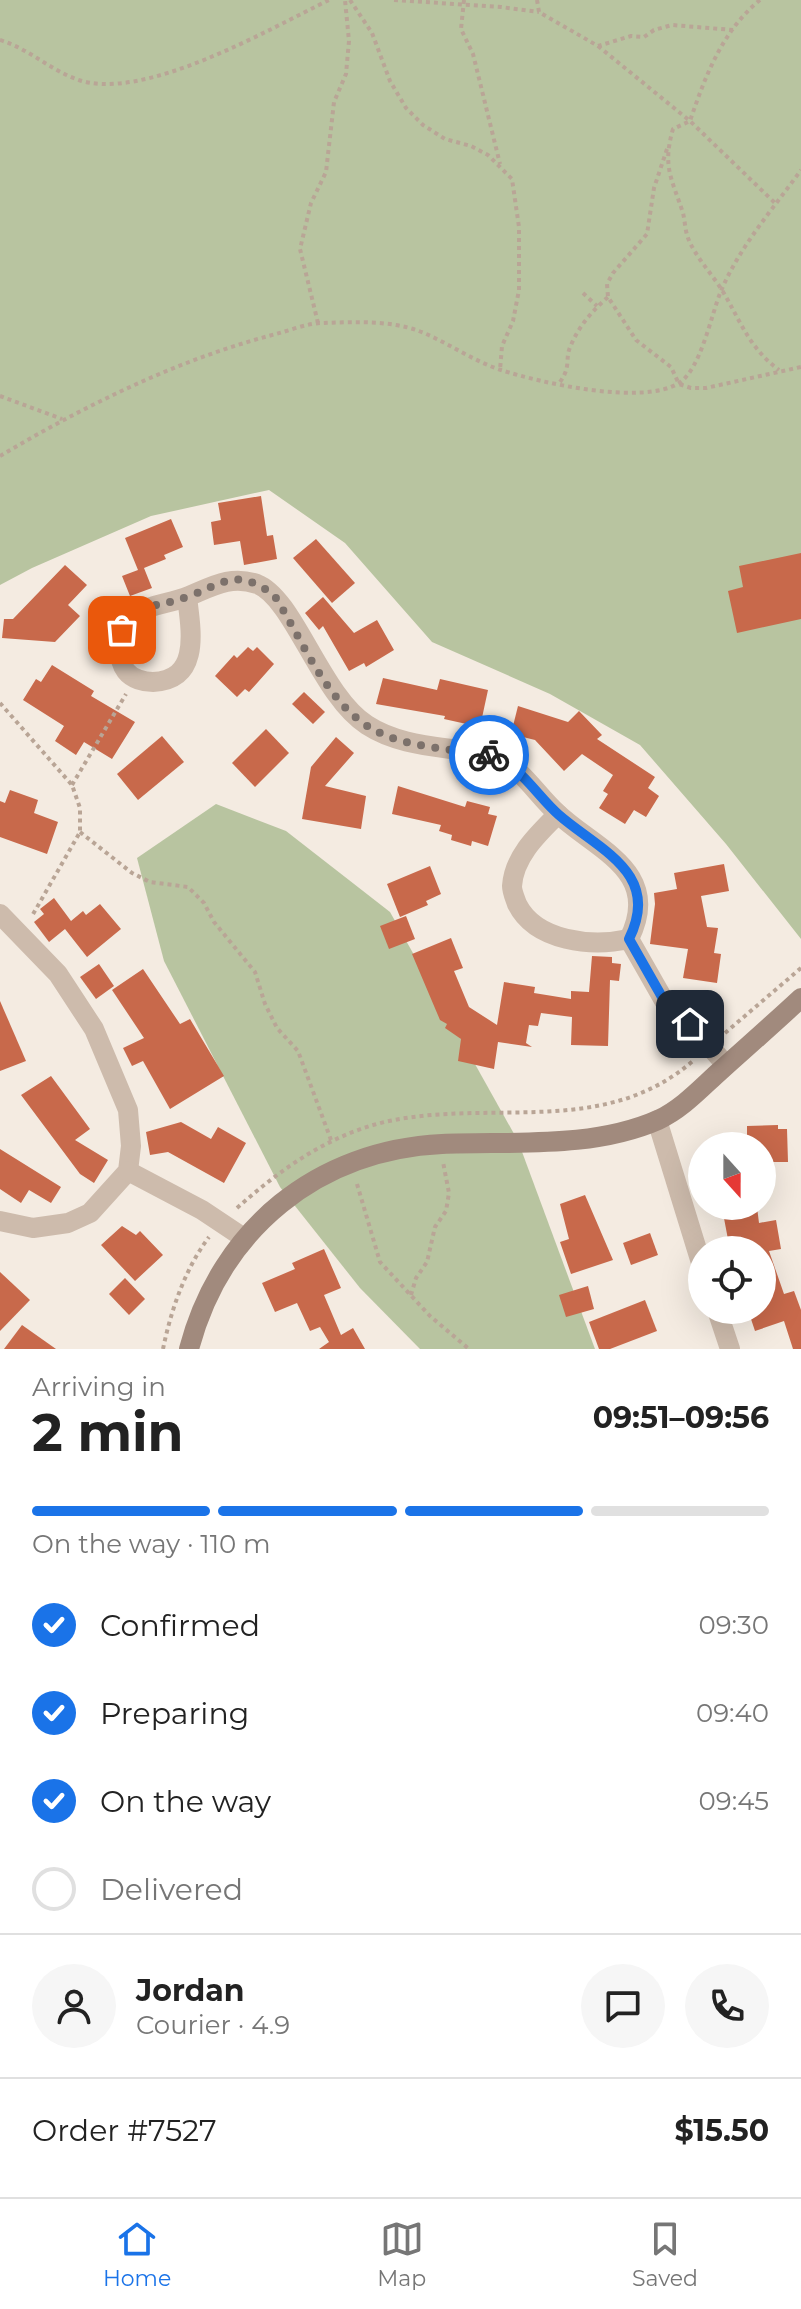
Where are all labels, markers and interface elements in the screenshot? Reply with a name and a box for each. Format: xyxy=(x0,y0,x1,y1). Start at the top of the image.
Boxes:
pin xyxy=(88,596,156,664)
icon: bag xyxy=(100,608,144,652)
courier xyxy=(449,715,529,795)
icon: bike xyxy=(467,733,511,777)
pin xyxy=(656,990,724,1058)
icon: home xyxy=(668,1002,712,1046)
north arrow xyxy=(688,1132,776,1220)
map controls xyxy=(688,1132,776,1324)
button: locate xyxy=(688,1236,776,1324)
text: Arriving in xyxy=(32,1371,166,1403)
text: 09:51–09:56 xyxy=(593,1399,769,1436)
text: 2 min xyxy=(32,1401,184,1464)
text: On the way · 110 m xyxy=(32,1528,271,1560)
icon: check xyxy=(32,1603,76,1647)
text: Confirmed xyxy=(100,1607,260,1644)
text: 09:30 xyxy=(699,1609,769,1641)
icon: check xyxy=(32,1691,76,1735)
text: Preparing xyxy=(100,1695,249,1732)
text: 09:40 xyxy=(696,1697,769,1729)
icon: check xyxy=(32,1779,76,1823)
text: On the way xyxy=(100,1783,271,1820)
text: 09:45 xyxy=(699,1785,769,1817)
text: Delivered xyxy=(100,1871,243,1908)
button: person xyxy=(32,1964,116,2048)
button: chat xyxy=(581,1964,665,2048)
button: phone xyxy=(685,1964,769,2048)
text: Jordan xyxy=(136,1972,245,2009)
text: Courier · 4.9 xyxy=(136,2009,290,2041)
text: Order #7527 xyxy=(32,2112,217,2149)
text: $15.50 xyxy=(674,2112,769,2149)
tab: Home xyxy=(103,2217,171,2292)
tab: Map xyxy=(377,2217,426,2292)
tab: Saved xyxy=(632,2217,698,2292)

